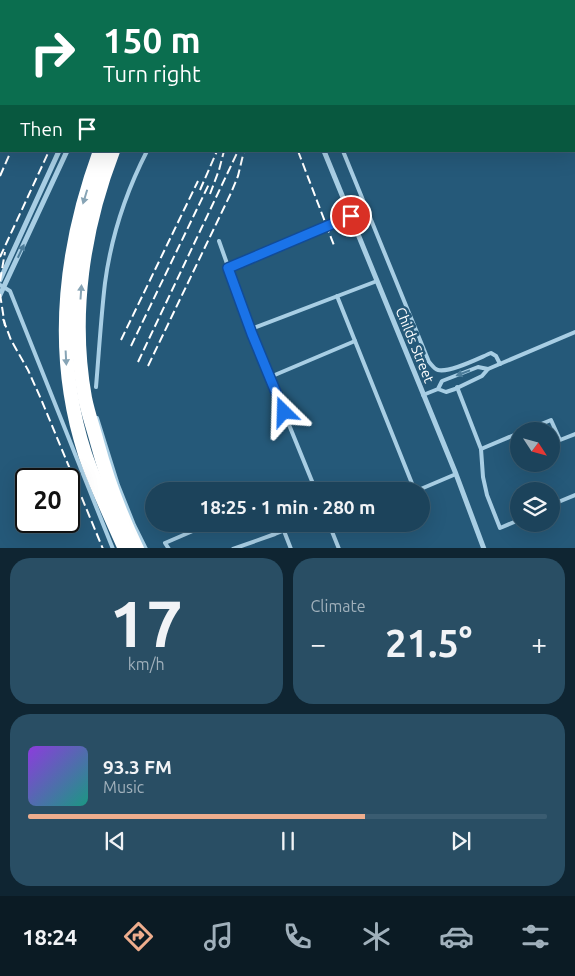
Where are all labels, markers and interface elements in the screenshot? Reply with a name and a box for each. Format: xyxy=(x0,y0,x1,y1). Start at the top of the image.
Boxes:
icon: right xyxy=(20,20,85,85)
text: 150 m xyxy=(103,20,201,60)
text: Turn right xyxy=(103,61,201,86)
icon: arrive xyxy=(73,115,101,143)
text: Then xyxy=(20,118,63,140)
one-way arrow xyxy=(80,190,88,205)
pin xyxy=(330,195,372,237)
icon: arrive xyxy=(337,202,365,230)
one-way arrow xyxy=(17,244,25,258)
one-way arrow xyxy=(77,284,85,300)
street label: Childs Street xyxy=(393,305,438,386)
one-way arrow xyxy=(63,350,71,366)
one-way arrow xyxy=(455,369,470,377)
position arrow xyxy=(257,385,309,437)
north arrow xyxy=(510,422,560,472)
map controls xyxy=(510,422,560,532)
speed limit sign: 20 xyxy=(15,468,80,533)
button: layers xyxy=(510,482,560,532)
text: 18:25 · 1 min · 280 m xyxy=(200,496,375,518)
text: 17 xyxy=(110,586,183,659)
text: Climate xyxy=(311,597,366,615)
text: 21.5° xyxy=(385,622,472,664)
text: − xyxy=(311,628,326,659)
text: + xyxy=(531,628,547,659)
text: km/h xyxy=(128,655,165,673)
text: 93.3 FM xyxy=(103,756,172,778)
text: Music xyxy=(103,778,144,796)
icon: previous xyxy=(101,827,129,855)
icon: pause xyxy=(274,827,302,855)
icon: next xyxy=(447,827,475,855)
icon: directions xyxy=(121,919,156,954)
icon: music xyxy=(201,919,236,954)
icon: phone xyxy=(280,919,315,954)
icon: climate xyxy=(359,919,394,954)
icon: car xyxy=(439,919,474,954)
icon: filters xyxy=(518,919,553,954)
text: 18:24 xyxy=(22,924,77,949)

